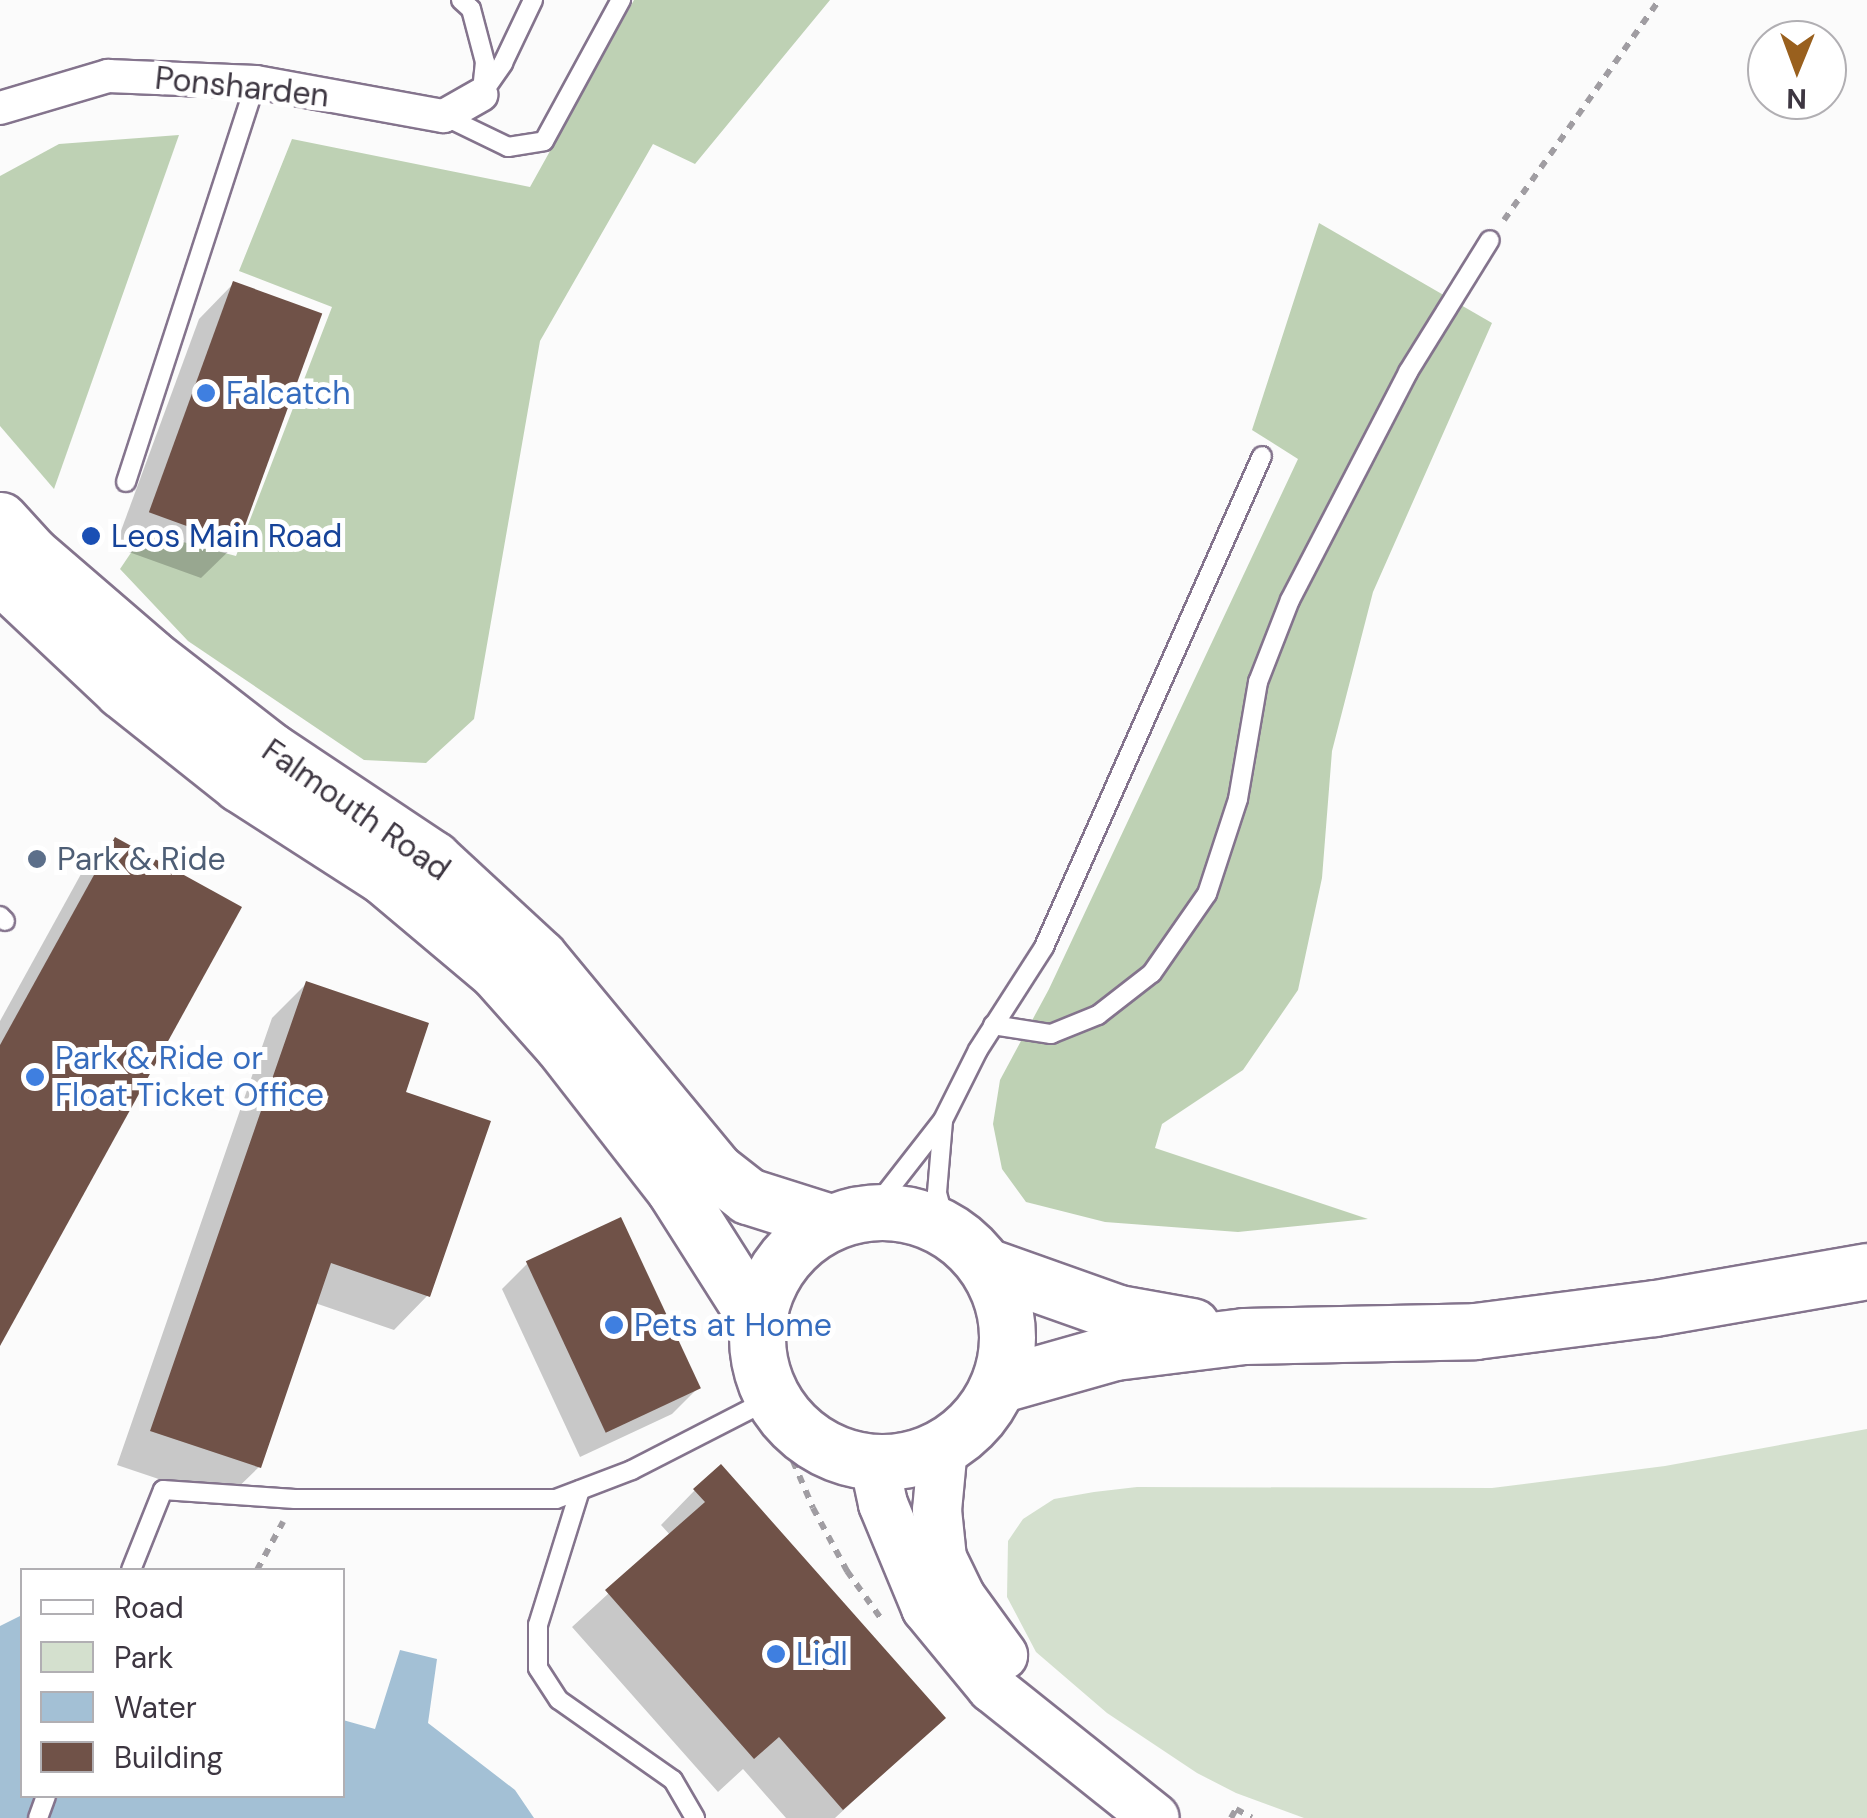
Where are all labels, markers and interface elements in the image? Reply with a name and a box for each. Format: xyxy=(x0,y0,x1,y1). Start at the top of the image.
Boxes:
north arrow xyxy=(1747,20,1847,120)
street label: Ponsharden xyxy=(153,59,331,115)
text: N xyxy=(1786,80,1807,117)
place label: Falcatch xyxy=(226,374,351,412)
marker: Falcatch xyxy=(195,382,217,404)
place label: Leos Main Road xyxy=(111,517,342,555)
marker: Leos Main Road xyxy=(80,525,102,547)
street label: Falmouth Road xyxy=(255,731,457,889)
place label: Park & Ride xyxy=(57,840,226,878)
marker: Park & Ride xyxy=(26,848,48,870)
place label: Park & Ride or Float Ticket Office xyxy=(55,1040,324,1115)
marker: Park & Ride or Float Ticket Office xyxy=(24,1066,46,1088)
place label: Pets at Home xyxy=(634,1306,832,1344)
marker: Pets at Home xyxy=(603,1314,625,1336)
legend xyxy=(20,1568,345,1798)
text: Road xyxy=(114,1588,184,1627)
place label: Lidl xyxy=(796,1635,848,1673)
text: Park xyxy=(114,1638,173,1677)
marker: Lidl xyxy=(765,1643,787,1665)
text: Water xyxy=(114,1688,197,1727)
text: Building xyxy=(114,1738,223,1777)

